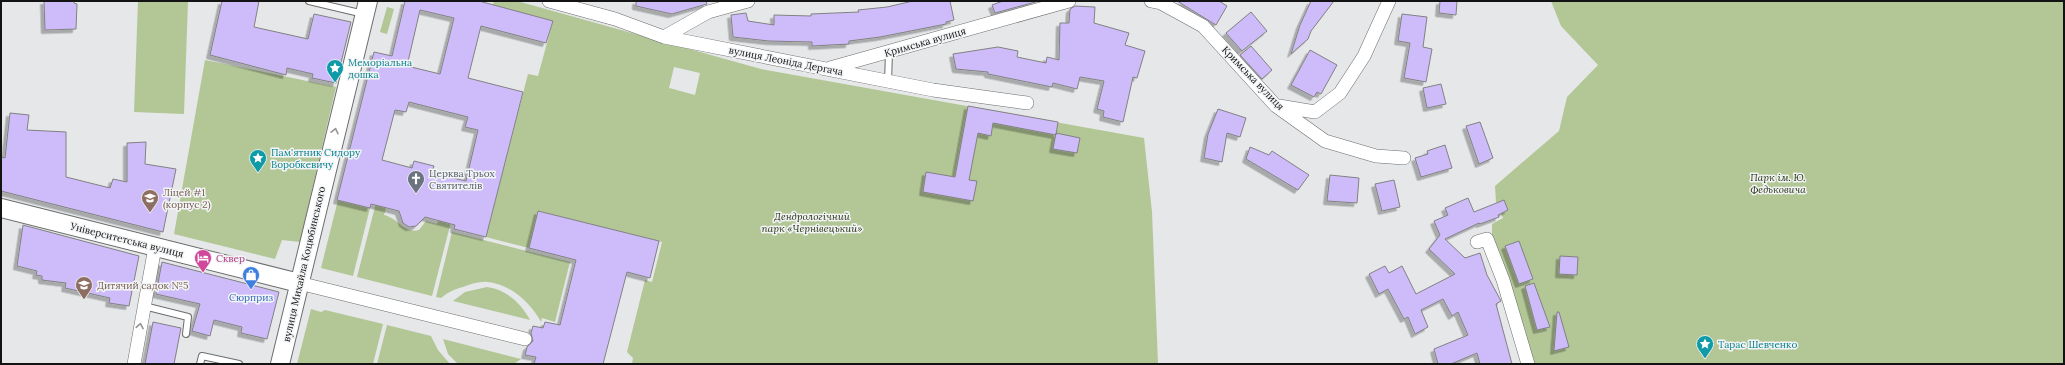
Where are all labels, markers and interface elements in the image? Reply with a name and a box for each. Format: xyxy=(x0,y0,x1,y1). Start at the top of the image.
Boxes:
street label: Кримська вулиця xyxy=(883,24,967,60)
street label: Кримська вулиця xyxy=(1219,43,1287,113)
street label: вулиця Леоніда Дергача xyxy=(728,44,844,78)
place label: Меморіальна дошка xyxy=(348,56,412,81)
place icon: Меморіальна дошка xyxy=(325,58,345,83)
one-way arrow xyxy=(331,128,339,134)
place label: Пам'ятник Сидору Воробкевичу xyxy=(271,146,361,171)
place icon: Пам'ятник Сидору Воробкевичу xyxy=(248,148,268,173)
place label: Церква Трьох Святителів xyxy=(429,167,496,192)
church icon: Церква Трьох Святителів xyxy=(406,169,426,194)
park label: Парк ім. Ю. Федьковича xyxy=(1750,171,1806,196)
street label: вулиця Михайла Коцюбинського xyxy=(280,185,328,343)
place label: Ліцей #1 (корпус 2) xyxy=(163,186,211,211)
school or university icon: Ліцей #1 (корпус 2) xyxy=(140,188,160,213)
park label: Дендрологічний парк «Чернівецький» xyxy=(762,210,862,235)
street label: Університетська вулиця xyxy=(68,219,185,260)
hotel icon: Сквер xyxy=(193,248,213,273)
place label: Сквер xyxy=(216,252,245,265)
shop icon: Сюрприз xyxy=(241,265,261,290)
school or university icon: Дитячий садок №5 xyxy=(74,275,94,300)
place label: Дитячий садок №5 xyxy=(97,279,189,292)
place label: Сюрприз xyxy=(229,291,273,304)
one-way arrow xyxy=(135,322,144,329)
place icon: Тарас Шевченко xyxy=(1695,334,1715,359)
place label: Тарас Шевченко xyxy=(1718,338,1797,351)

